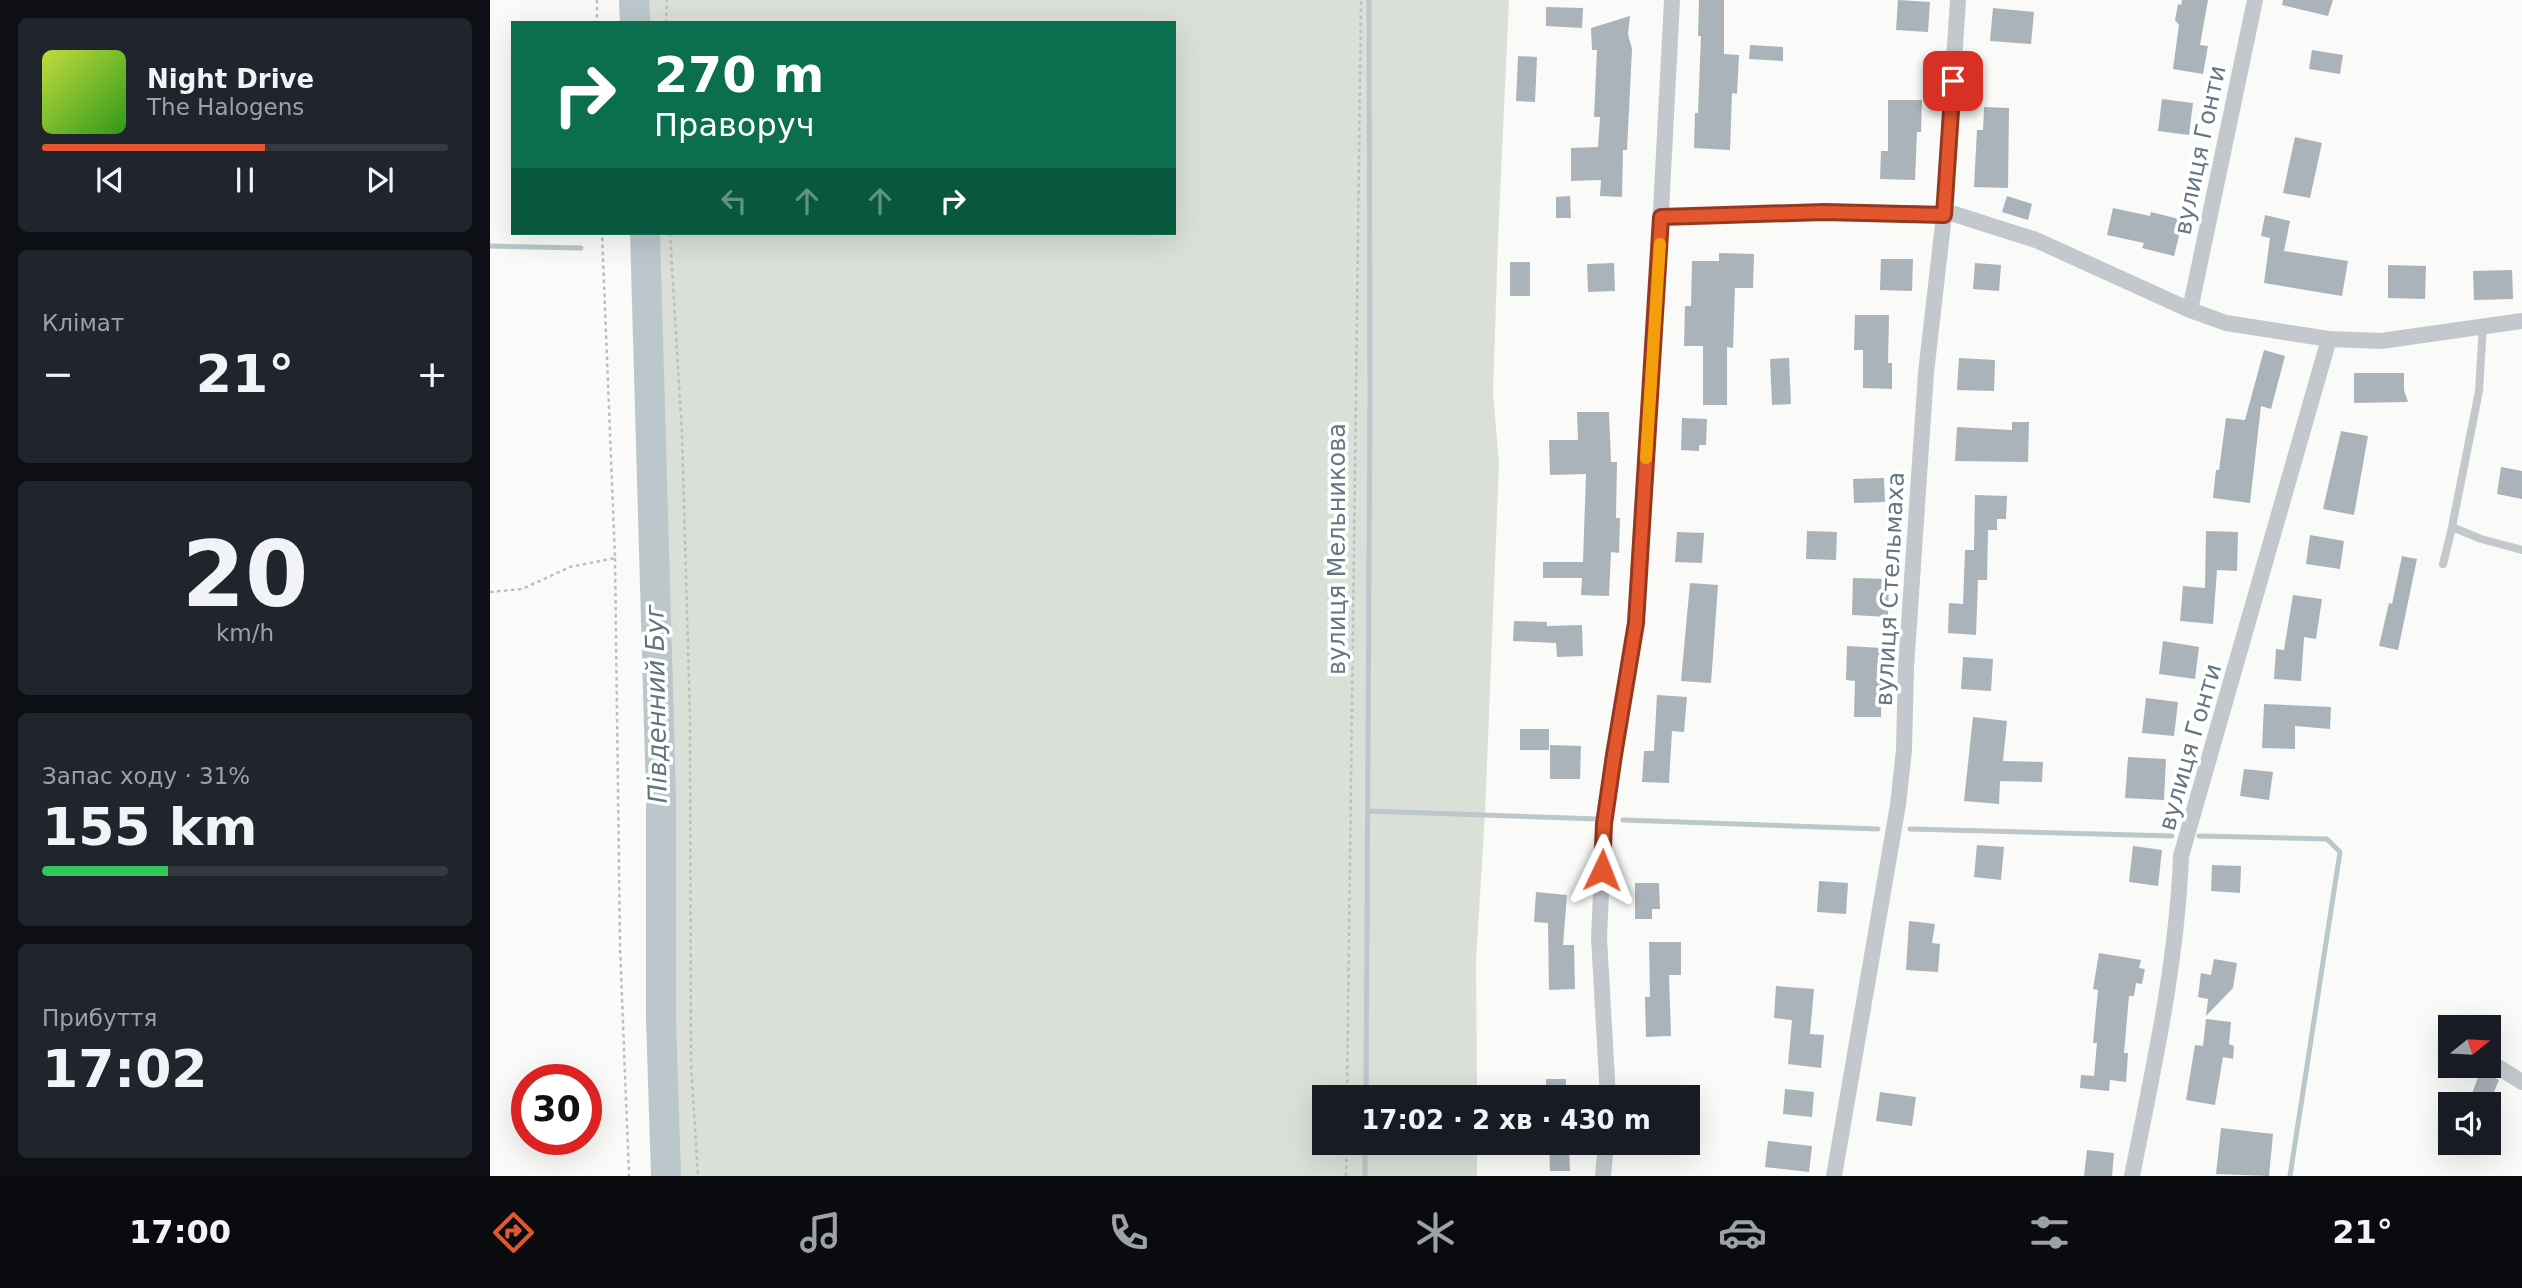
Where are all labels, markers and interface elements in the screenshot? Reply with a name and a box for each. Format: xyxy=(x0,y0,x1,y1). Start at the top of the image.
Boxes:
text: 270 m xyxy=(654,47,824,104)
icon: right xyxy=(539,49,630,140)
pin xyxy=(1923,51,1983,111)
icon: arrive xyxy=(1934,62,1972,100)
street label: вулиця Гонти xyxy=(2168,63,2232,237)
text: Night Drive xyxy=(147,64,314,94)
text: The Halogens xyxy=(147,94,304,120)
text: Праворуч xyxy=(654,106,815,144)
icon: previous xyxy=(91,161,129,199)
icon: pause xyxy=(226,161,264,199)
icon: next xyxy=(361,161,399,199)
icon: left xyxy=(715,182,753,220)
icon: ahead xyxy=(788,182,826,220)
icon: ahead xyxy=(861,182,899,220)
icon: right xyxy=(934,182,972,220)
text: Клімат xyxy=(42,310,124,336)
text: 21° xyxy=(196,344,294,404)
text: − xyxy=(42,352,74,396)
text: + xyxy=(416,352,448,396)
street label: вулиця Мельникова xyxy=(1323,423,1351,675)
street label: вулиця Стельмаха xyxy=(1870,471,1910,707)
text: 20 xyxy=(182,522,308,627)
water label: Південний Буг xyxy=(639,604,673,804)
text: km/h xyxy=(216,620,274,646)
street label: вулиця Гонти xyxy=(2153,660,2227,834)
text: Запас ходу · 31% xyxy=(42,763,250,789)
text: 155 km xyxy=(42,797,257,857)
position arrow xyxy=(1565,833,1639,907)
text: Прибуття xyxy=(42,1005,157,1031)
north arrow xyxy=(2438,1015,2501,1078)
map controls xyxy=(2438,1015,2501,1155)
text: 17:02 xyxy=(42,1039,208,1099)
speed limit sign: 30 xyxy=(511,1064,602,1155)
button: sound xyxy=(2438,1092,2501,1155)
text: 17:02 · 2 хв · 430 m xyxy=(1361,1105,1651,1135)
icon: directions xyxy=(489,1208,538,1257)
icon: music xyxy=(796,1208,845,1257)
icon: phone xyxy=(1104,1208,1153,1257)
icon: climate xyxy=(1411,1208,1460,1257)
icon: car xyxy=(1718,1208,1767,1257)
icon: filters xyxy=(2025,1208,2074,1257)
text: 17:00 xyxy=(129,1213,231,1251)
text: 21° xyxy=(2332,1213,2393,1251)

